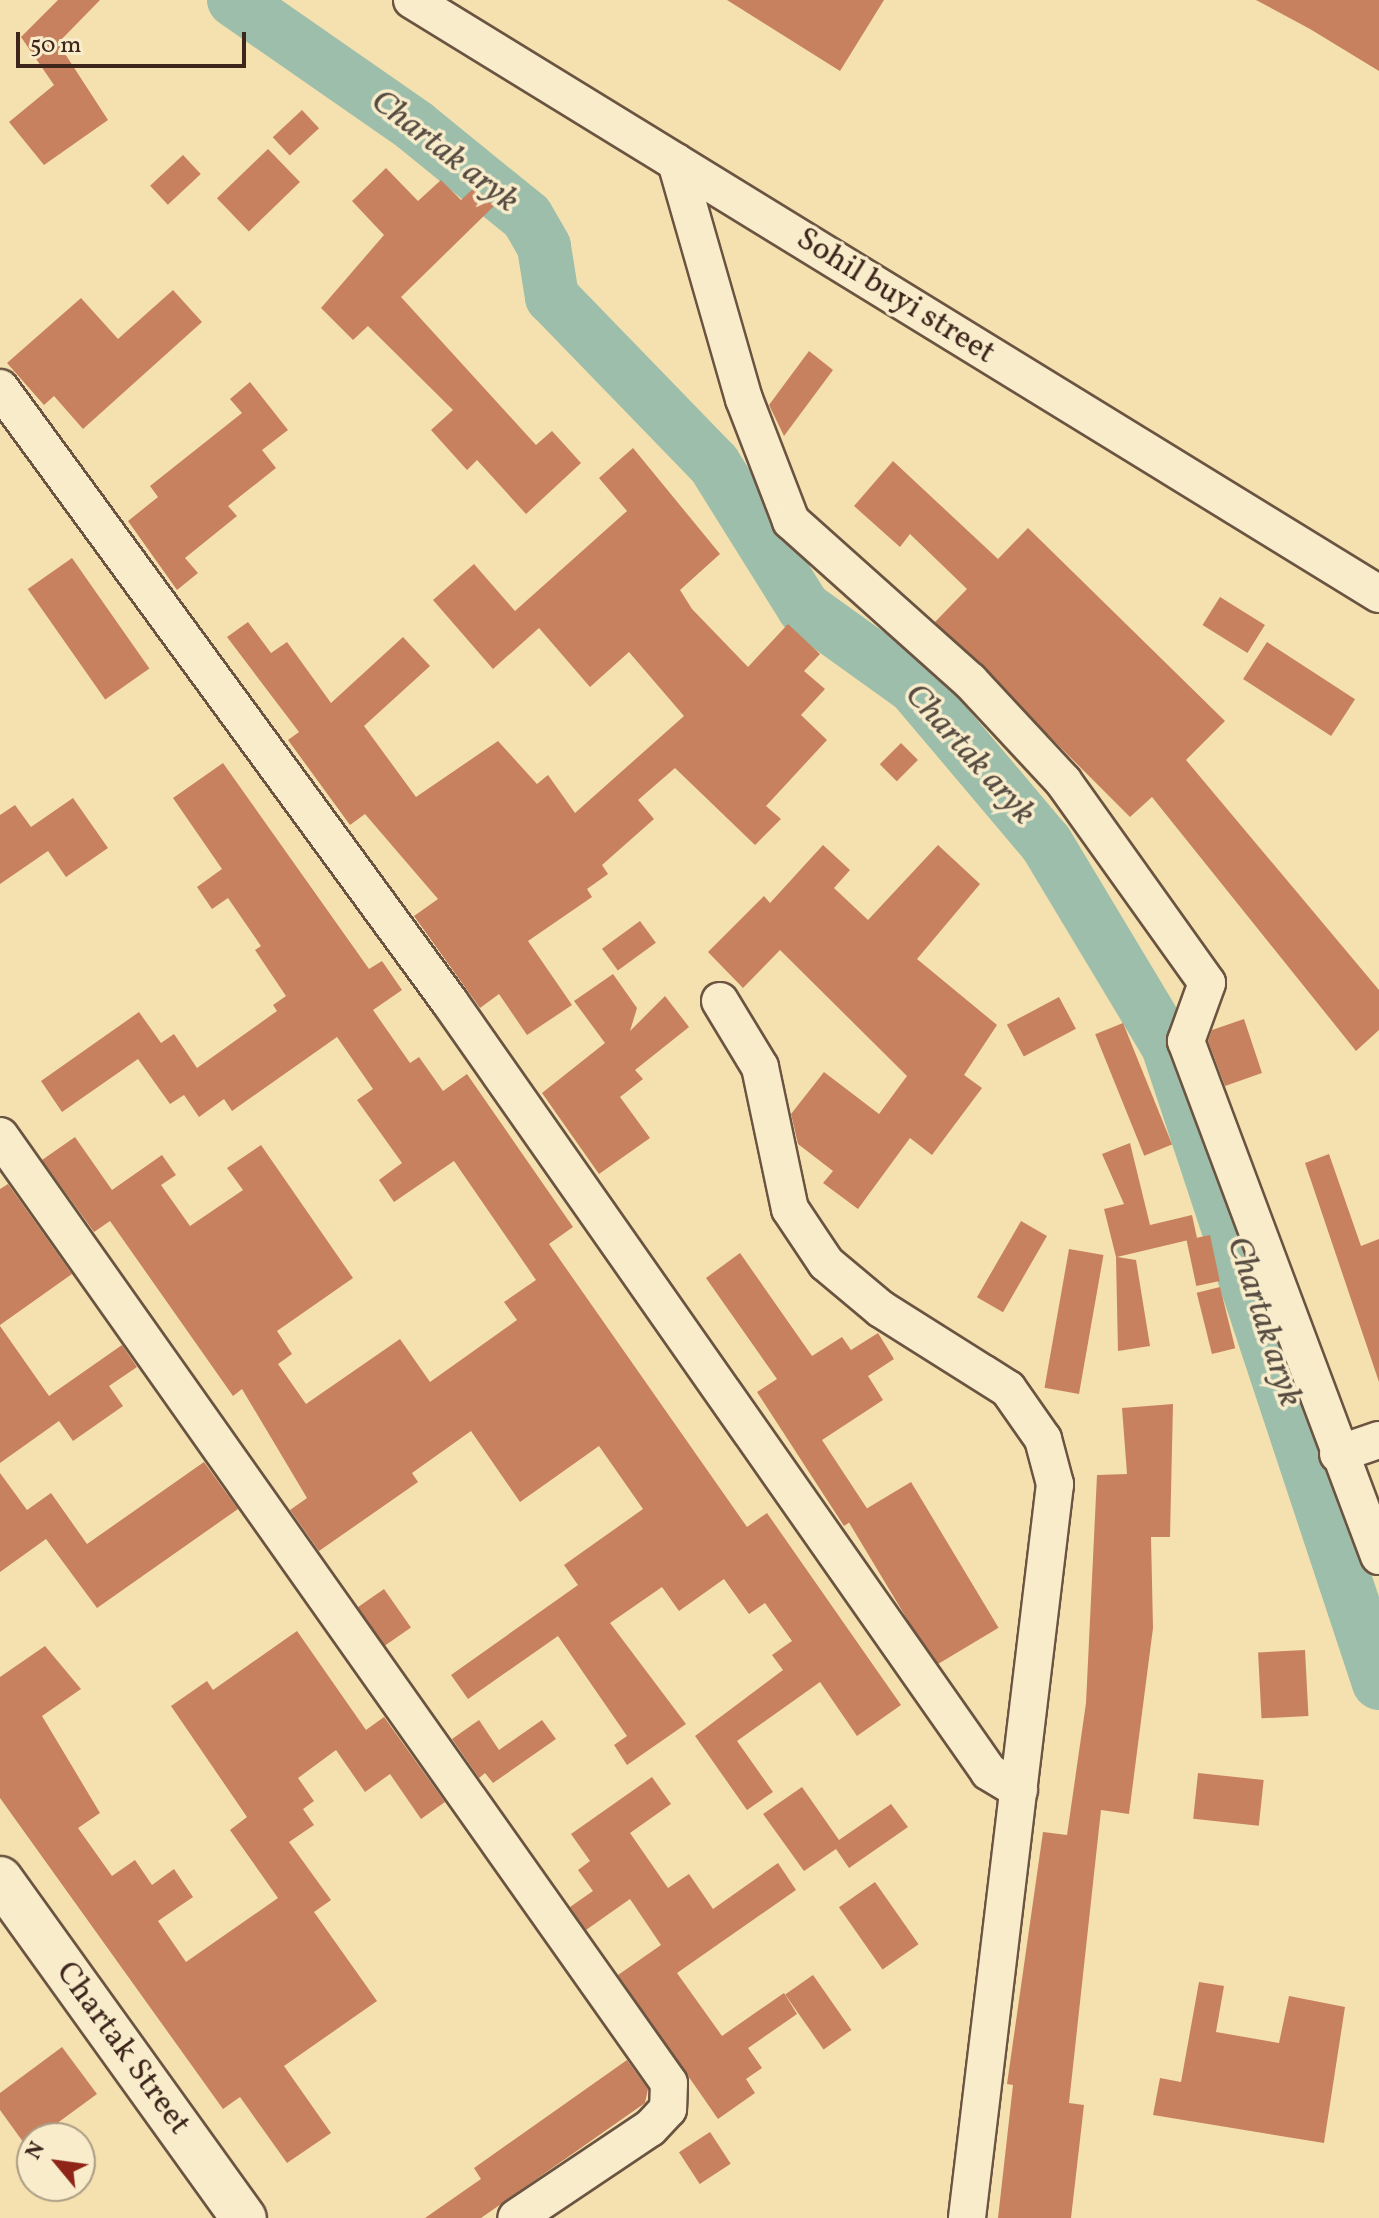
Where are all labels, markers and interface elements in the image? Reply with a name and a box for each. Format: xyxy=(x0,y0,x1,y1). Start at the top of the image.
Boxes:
scale bar xyxy=(20,16,250,66)
text: 50 m xyxy=(30,29,82,63)
water label: Chartak aryk xyxy=(362,82,526,222)
street label: Sohil buyi street xyxy=(789,221,1001,373)
water label: Chartak aryk xyxy=(895,676,1043,834)
water label: Chartak aryk xyxy=(1216,1232,1310,1412)
street label: Chartak Street xyxy=(46,1955,198,2143)
north arrow xyxy=(16,2122,96,2202)
text: N xyxy=(19,2137,54,2166)

